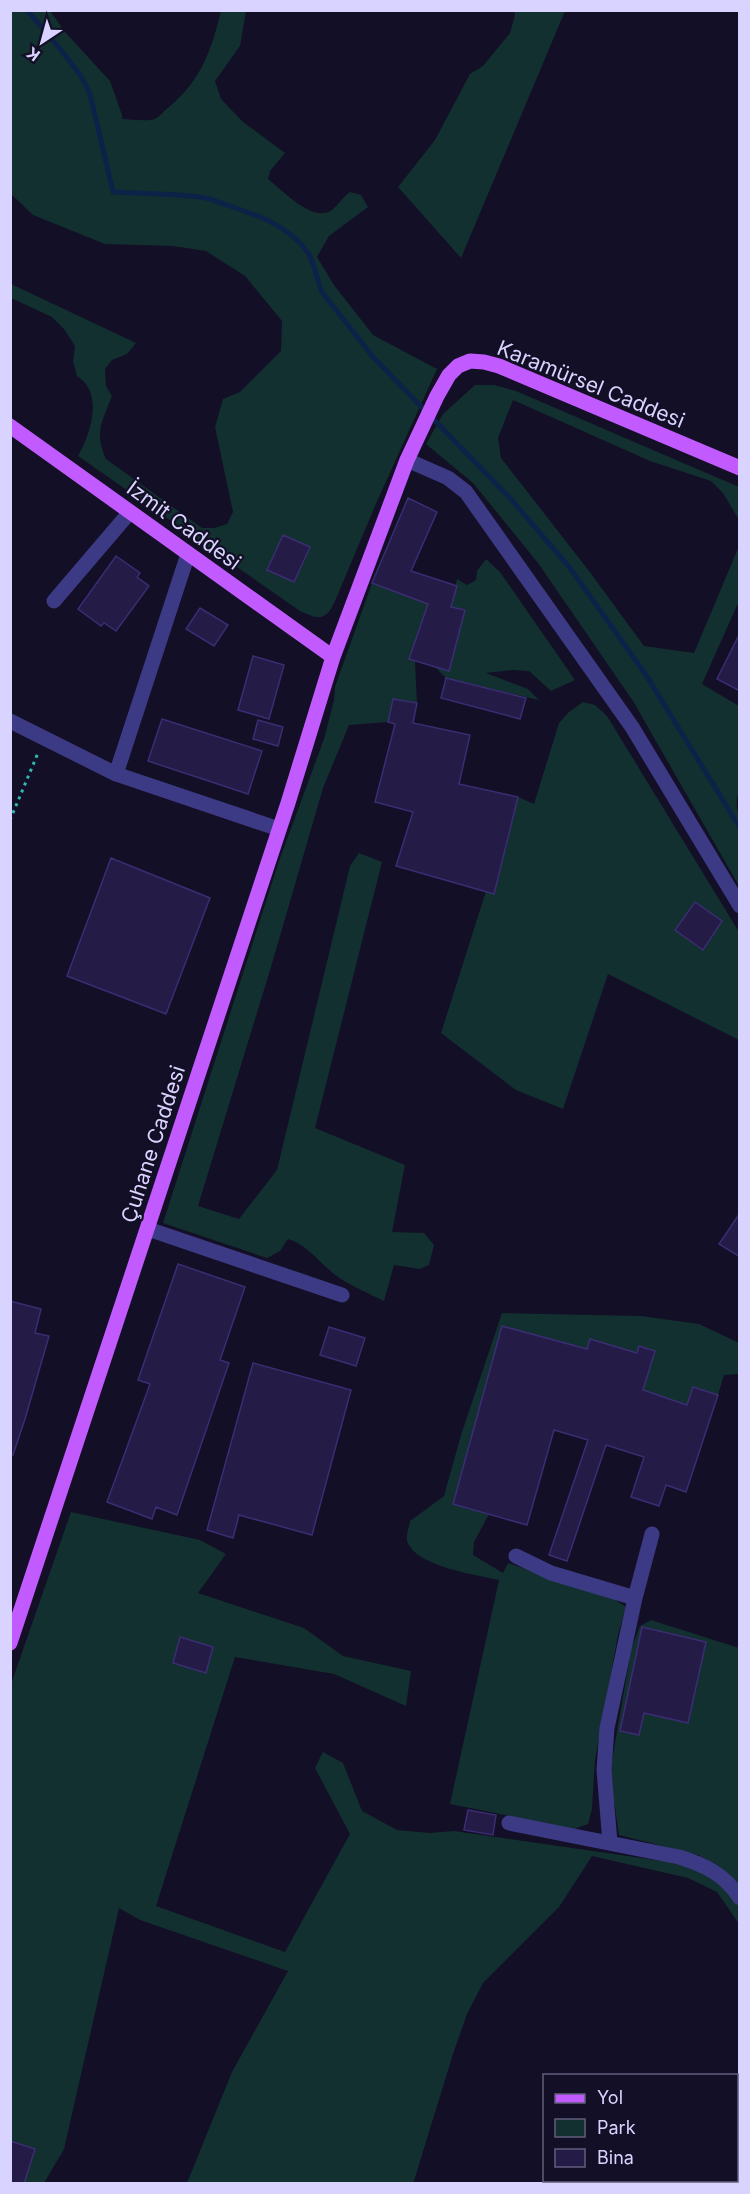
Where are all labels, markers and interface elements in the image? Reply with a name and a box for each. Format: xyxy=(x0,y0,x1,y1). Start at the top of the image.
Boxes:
north arrow xyxy=(12,12,72,72)
text: K xyxy=(22,42,44,66)
street label: Karamürsel Caddesi xyxy=(494,335,688,433)
street label: İzmit Caddesi xyxy=(122,474,246,575)
street label: Çuhane Caddesi xyxy=(116,1062,190,1226)
legend xyxy=(543,2074,738,2182)
text: Yol xyxy=(597,2087,623,2108)
text: Park xyxy=(597,2117,636,2138)
text: Bina xyxy=(597,2147,634,2168)

